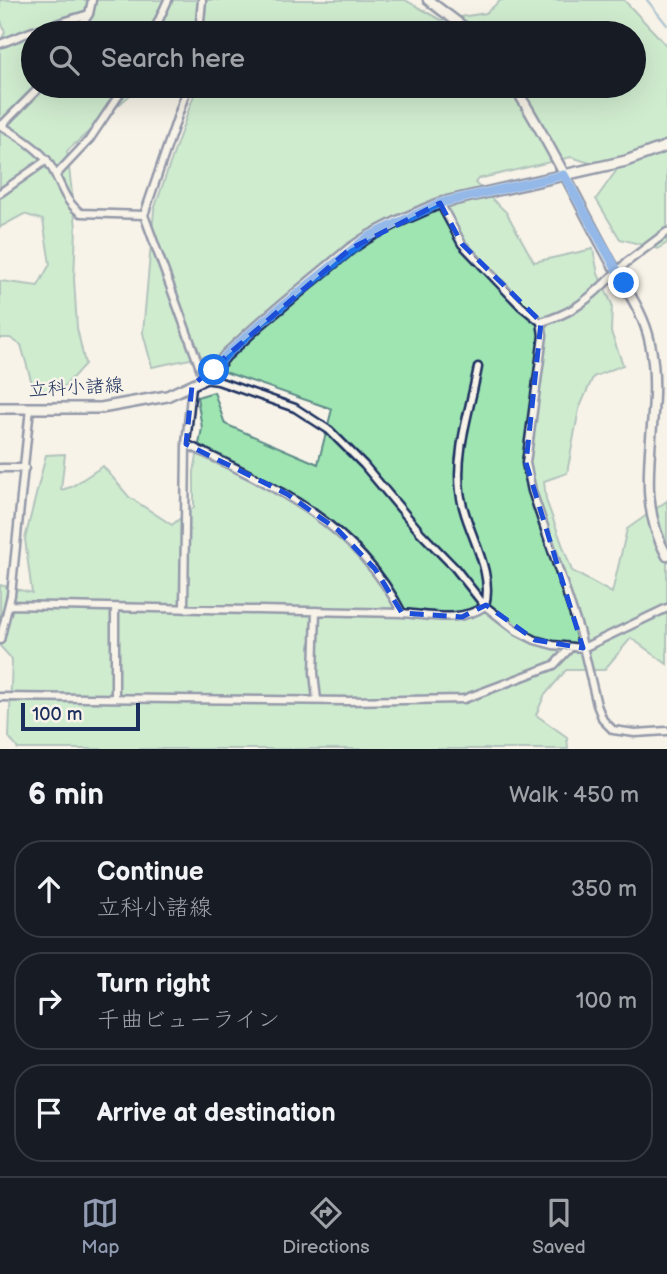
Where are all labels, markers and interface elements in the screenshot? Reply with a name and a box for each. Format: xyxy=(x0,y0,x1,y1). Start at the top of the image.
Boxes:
search box xyxy=(21,21,646,98)
icon: search xyxy=(45,41,83,79)
text: Search here xyxy=(101,44,245,75)
route end xyxy=(608,267,639,298)
route start xyxy=(198,354,229,385)
street label: 立科小諸線 xyxy=(28,374,124,402)
scale bar xyxy=(21,700,140,732)
text: 100 m xyxy=(32,703,83,726)
text: 6 min xyxy=(28,777,104,813)
text: Walk · 450 m xyxy=(509,781,639,809)
text: Continue xyxy=(97,857,204,888)
icon: ahead xyxy=(30,870,68,908)
text: 350 m xyxy=(571,875,637,903)
text: 立科小諸線 xyxy=(97,894,212,922)
text: Turn right xyxy=(97,969,210,1000)
icon: right xyxy=(30,982,68,1020)
text: 100 m xyxy=(576,987,637,1015)
text: 千曲ビューライン xyxy=(97,1006,280,1034)
icon: arrive xyxy=(30,1094,68,1132)
text: Arrive at destination xyxy=(97,1098,336,1129)
tab: Map xyxy=(81,1194,120,1259)
tab: Directions xyxy=(282,1194,370,1259)
tab: Saved xyxy=(532,1194,586,1259)

